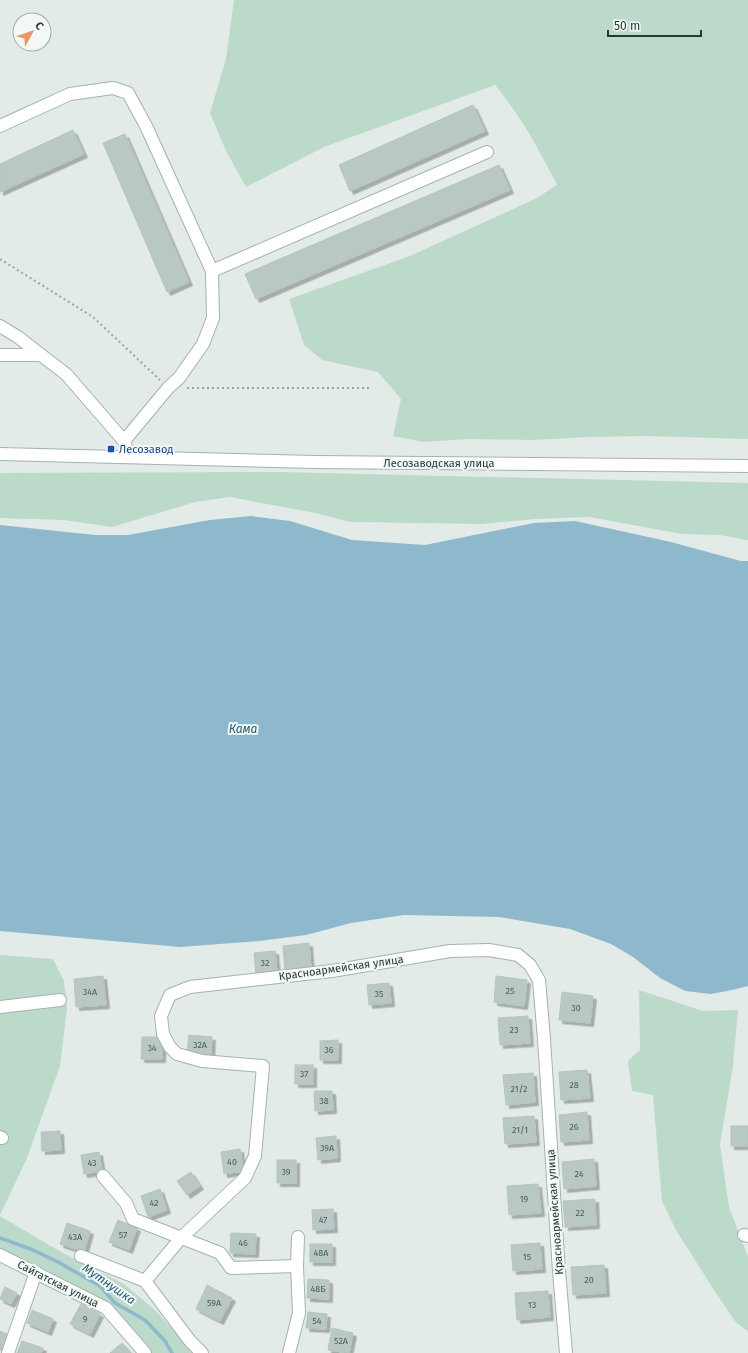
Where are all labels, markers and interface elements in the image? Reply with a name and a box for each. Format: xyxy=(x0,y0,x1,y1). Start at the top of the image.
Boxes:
north arrow xyxy=(12,12,52,52)
scale bar xyxy=(608,12,701,38)
text: С xyxy=(32,19,47,33)
text: 50 m xyxy=(614,19,640,33)
place label: Лесозавод xyxy=(119,443,173,456)
marker: Лесозавод xyxy=(106,444,116,454)
street label: Лесозаводская улица xyxy=(384,457,494,470)
water label: Кама xyxy=(229,722,257,736)
street label: Красноармейская улица xyxy=(278,953,404,983)
house number: 32 xyxy=(261,958,269,968)
house number: 25 xyxy=(506,986,515,996)
house number: 34А xyxy=(83,987,98,997)
house number: 35 xyxy=(374,989,384,999)
house number: 30 xyxy=(571,1003,581,1013)
house number: 23 xyxy=(510,1025,518,1035)
house number: 32А xyxy=(193,1040,208,1050)
house number: 34 xyxy=(147,1043,157,1053)
house number: 36 xyxy=(324,1045,334,1055)
house number: 37 xyxy=(300,1069,308,1079)
house number: 28 xyxy=(569,1080,579,1090)
house number: 21/2 xyxy=(511,1084,527,1094)
house number: 38 xyxy=(319,1096,329,1106)
house number: 26 xyxy=(569,1122,579,1132)
house number: 21/1 xyxy=(512,1125,528,1135)
house number: 39А xyxy=(320,1143,335,1153)
street label: Красноармейская улица xyxy=(544,1149,566,1275)
house number: 40 xyxy=(227,1157,237,1167)
house number: 43 xyxy=(87,1158,97,1168)
house number: 39 xyxy=(281,1167,291,1177)
house number: 24 xyxy=(574,1169,584,1179)
house number: 19 xyxy=(520,1194,529,1204)
house number: 42 xyxy=(149,1198,159,1208)
house number: 22 xyxy=(576,1208,584,1218)
house number: 47 xyxy=(319,1215,327,1225)
house number: 57 xyxy=(119,1230,127,1240)
house number: 43А xyxy=(68,1232,83,1242)
house number: 46 xyxy=(238,1238,248,1248)
house number: 48А xyxy=(314,1248,329,1258)
house number: 15 xyxy=(523,1252,532,1262)
street label: Сайгатская улица xyxy=(15,1258,101,1310)
water label: Мутнушка xyxy=(80,1261,138,1307)
house number: 20 xyxy=(584,1275,594,1285)
house number: 48Б xyxy=(311,1284,325,1294)
house number: 59А xyxy=(207,1298,222,1308)
house number: 13 xyxy=(528,1300,536,1310)
house number: 9 xyxy=(83,1314,88,1324)
house number: 54 xyxy=(312,1316,322,1326)
house number: 52А xyxy=(334,1336,349,1346)

